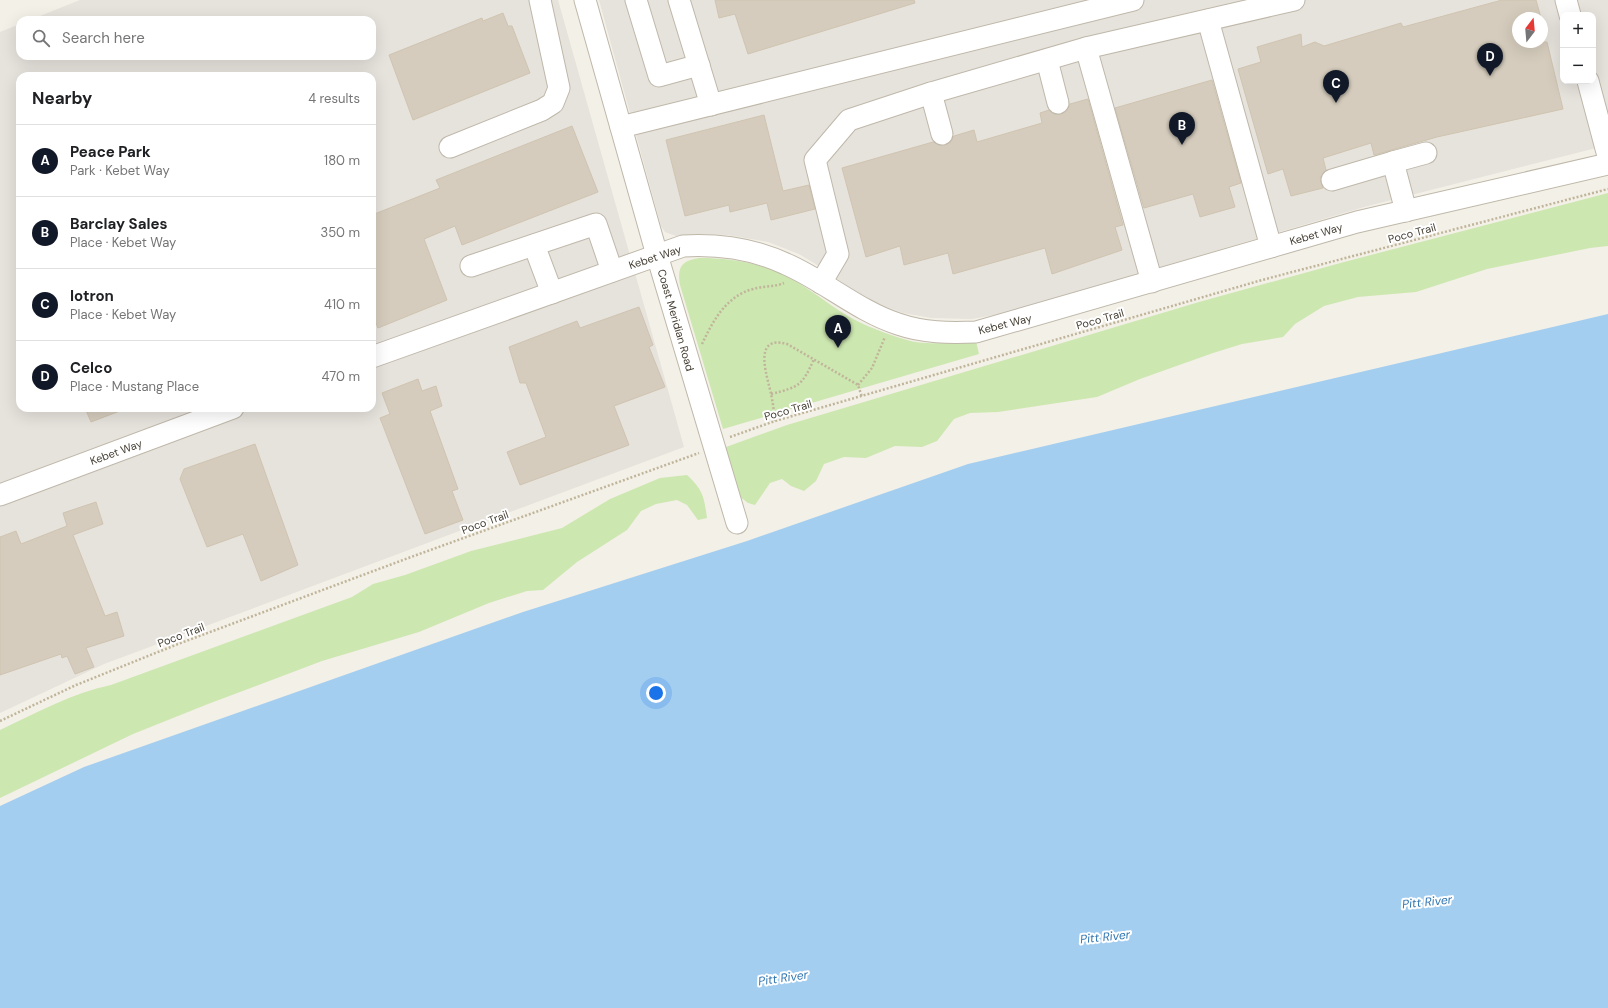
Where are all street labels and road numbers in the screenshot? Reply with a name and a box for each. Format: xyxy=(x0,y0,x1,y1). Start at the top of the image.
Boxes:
street label: Kebet Way xyxy=(1288,220,1344,248)
street label: Poco Trail xyxy=(1387,220,1437,246)
street label: Kebet Way xyxy=(627,242,683,272)
street label: Coast Meridian Road xyxy=(655,267,697,373)
street label: Poco Trail xyxy=(1075,306,1125,332)
street label: Kebet Way xyxy=(977,311,1033,337)
street label: Poco Trail xyxy=(763,397,813,423)
street label: Kebet Way xyxy=(88,436,144,468)
street label: Poco Trail xyxy=(460,507,510,537)
street label: Poco Trail xyxy=(156,620,206,650)

